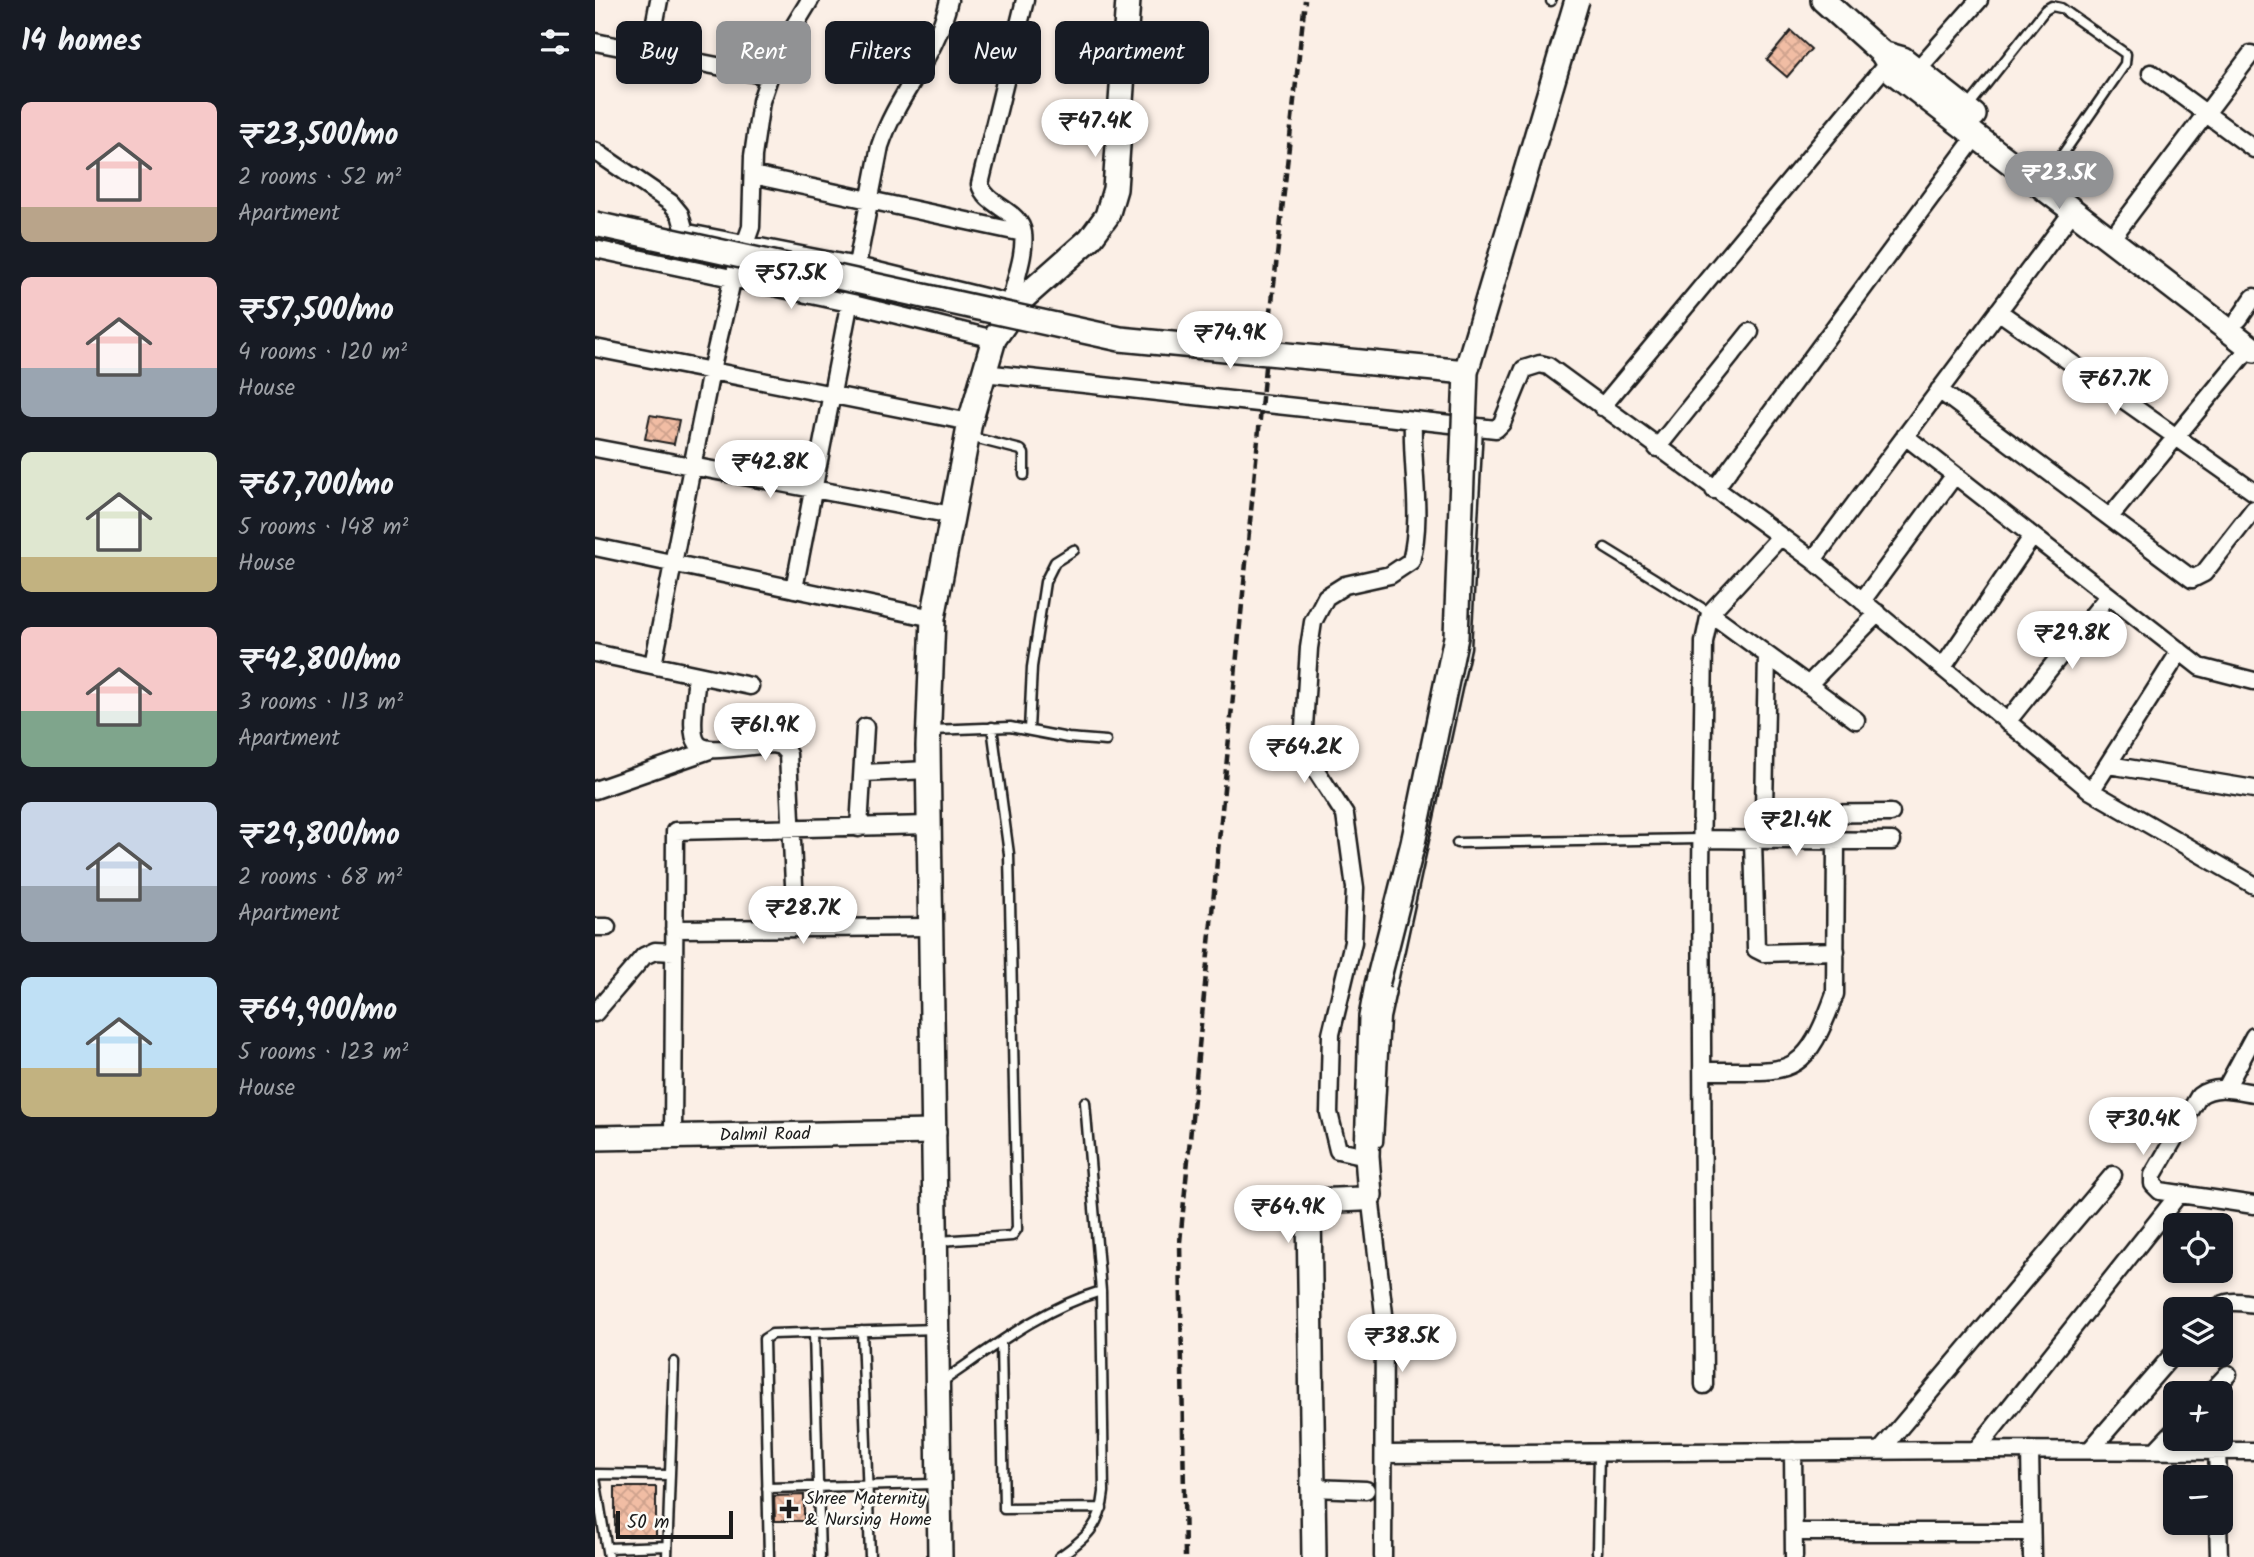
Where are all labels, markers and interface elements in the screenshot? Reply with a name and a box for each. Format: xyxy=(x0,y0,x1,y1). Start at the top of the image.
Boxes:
text: 14 homes xyxy=(21,18,142,66)
chip: Buy xyxy=(616,21,702,84)
chip: Rent xyxy=(716,21,811,84)
chip: Filters xyxy=(825,21,935,84)
chip: New xyxy=(949,21,1041,84)
chip: Apartment xyxy=(1055,21,1209,84)
icon: filters xyxy=(536,23,574,61)
pin: ₹47.4K xyxy=(1038,100,1152,159)
text: ₹47.4K xyxy=(1057,104,1133,140)
text: ₹23,500/mo xyxy=(238,112,399,160)
icon: home xyxy=(77,130,161,214)
pin: ₹23.5K xyxy=(2002,152,2116,211)
text: ₹23.5K xyxy=(2021,156,2097,192)
text: 2 rooms · 52 m² xyxy=(238,160,401,196)
text: Apartment xyxy=(238,196,340,232)
pin: ₹57.5K xyxy=(734,252,848,311)
text: ₹57.5K xyxy=(754,256,828,292)
text: ₹57,500/mo xyxy=(238,287,394,335)
icon: home xyxy=(77,305,161,389)
pin: ₹74.9K xyxy=(1173,312,1287,371)
text: ₹74.9K xyxy=(1193,316,1267,352)
text: 4 rooms · 120 m² xyxy=(238,335,407,371)
pin: ₹67.7K xyxy=(2058,358,2172,417)
text: ₹67.7K xyxy=(2078,362,2152,398)
text: House xyxy=(238,371,295,407)
pin: ₹42.8K xyxy=(713,440,827,500)
text: ₹42.8K xyxy=(731,445,809,481)
text: ₹67,700/mo xyxy=(238,462,394,510)
icon: home xyxy=(77,480,161,564)
text: 5 rooms · 148 m² xyxy=(238,510,408,546)
text: House xyxy=(238,546,295,582)
pin: ₹29.8K xyxy=(2015,612,2129,671)
text: ₹29.8K xyxy=(2033,616,2111,652)
text: ₹42,800/mo xyxy=(238,637,401,685)
icon: home xyxy=(77,655,161,739)
text: 3 rooms · 113 m² xyxy=(238,685,403,721)
pin: ₹61.9K xyxy=(708,704,822,763)
text: ₹61.9K xyxy=(730,708,800,744)
text: Apartment xyxy=(238,721,340,757)
pin: ₹64.2K xyxy=(1247,726,1361,785)
text: ₹64.2K xyxy=(1265,730,1343,766)
pin: ₹21.4K xyxy=(1739,798,1853,858)
text: ₹21.4K xyxy=(1760,803,1832,839)
text: ₹29,800/mo xyxy=(238,812,400,860)
icon: home xyxy=(77,830,161,914)
text: 2 rooms · 68 m² xyxy=(238,860,402,896)
pin: ₹28.7K xyxy=(746,886,860,946)
text: ₹28.7K xyxy=(764,891,842,927)
text: Apartment xyxy=(238,896,340,932)
text: ₹64,900/mo xyxy=(238,987,397,1035)
icon: home xyxy=(77,1005,161,1089)
text: 5 rooms · 123 m² xyxy=(238,1035,408,1071)
text: House xyxy=(238,1071,295,1107)
pin: ₹30.4K xyxy=(2086,1098,2200,1157)
text: ₹30.4K xyxy=(2105,1102,2181,1138)
street label: Dalmil Road xyxy=(719,1120,812,1150)
pin: ₹64.9K xyxy=(1231,1186,1345,1245)
text: ₹64.9K xyxy=(1250,1190,1326,1226)
map controls xyxy=(2163,1213,2233,1535)
button: locate xyxy=(2163,1213,2233,1283)
button: layers xyxy=(2163,1297,2233,1367)
pin: ₹38.5K xyxy=(1345,1314,1459,1374)
text: ₹38.5K xyxy=(1363,1319,1441,1355)
button: + xyxy=(2163,1381,2233,1451)
button: − xyxy=(2163,1465,2233,1535)
place label: Shree Maternity & Nursing Home xyxy=(805,1485,932,1535)
marker: Shree Maternity & Nursing Home xyxy=(779,1499,799,1519)
scale bar xyxy=(616,1508,733,1540)
text: 50 m xyxy=(627,1508,669,1538)

